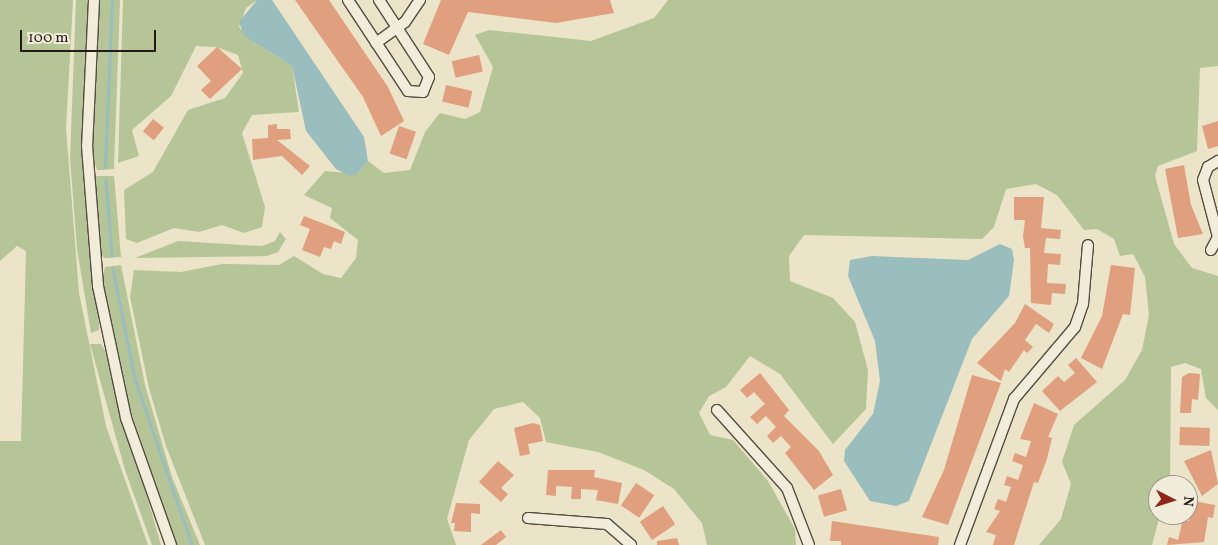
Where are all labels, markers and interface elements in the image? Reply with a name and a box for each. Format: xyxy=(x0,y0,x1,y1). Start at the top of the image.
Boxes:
scale bar xyxy=(22,20,159,52)
text: 100 m xyxy=(28,28,68,49)
north arrow xyxy=(1148,475,1198,525)
text: N xyxy=(1178,495,1197,507)

